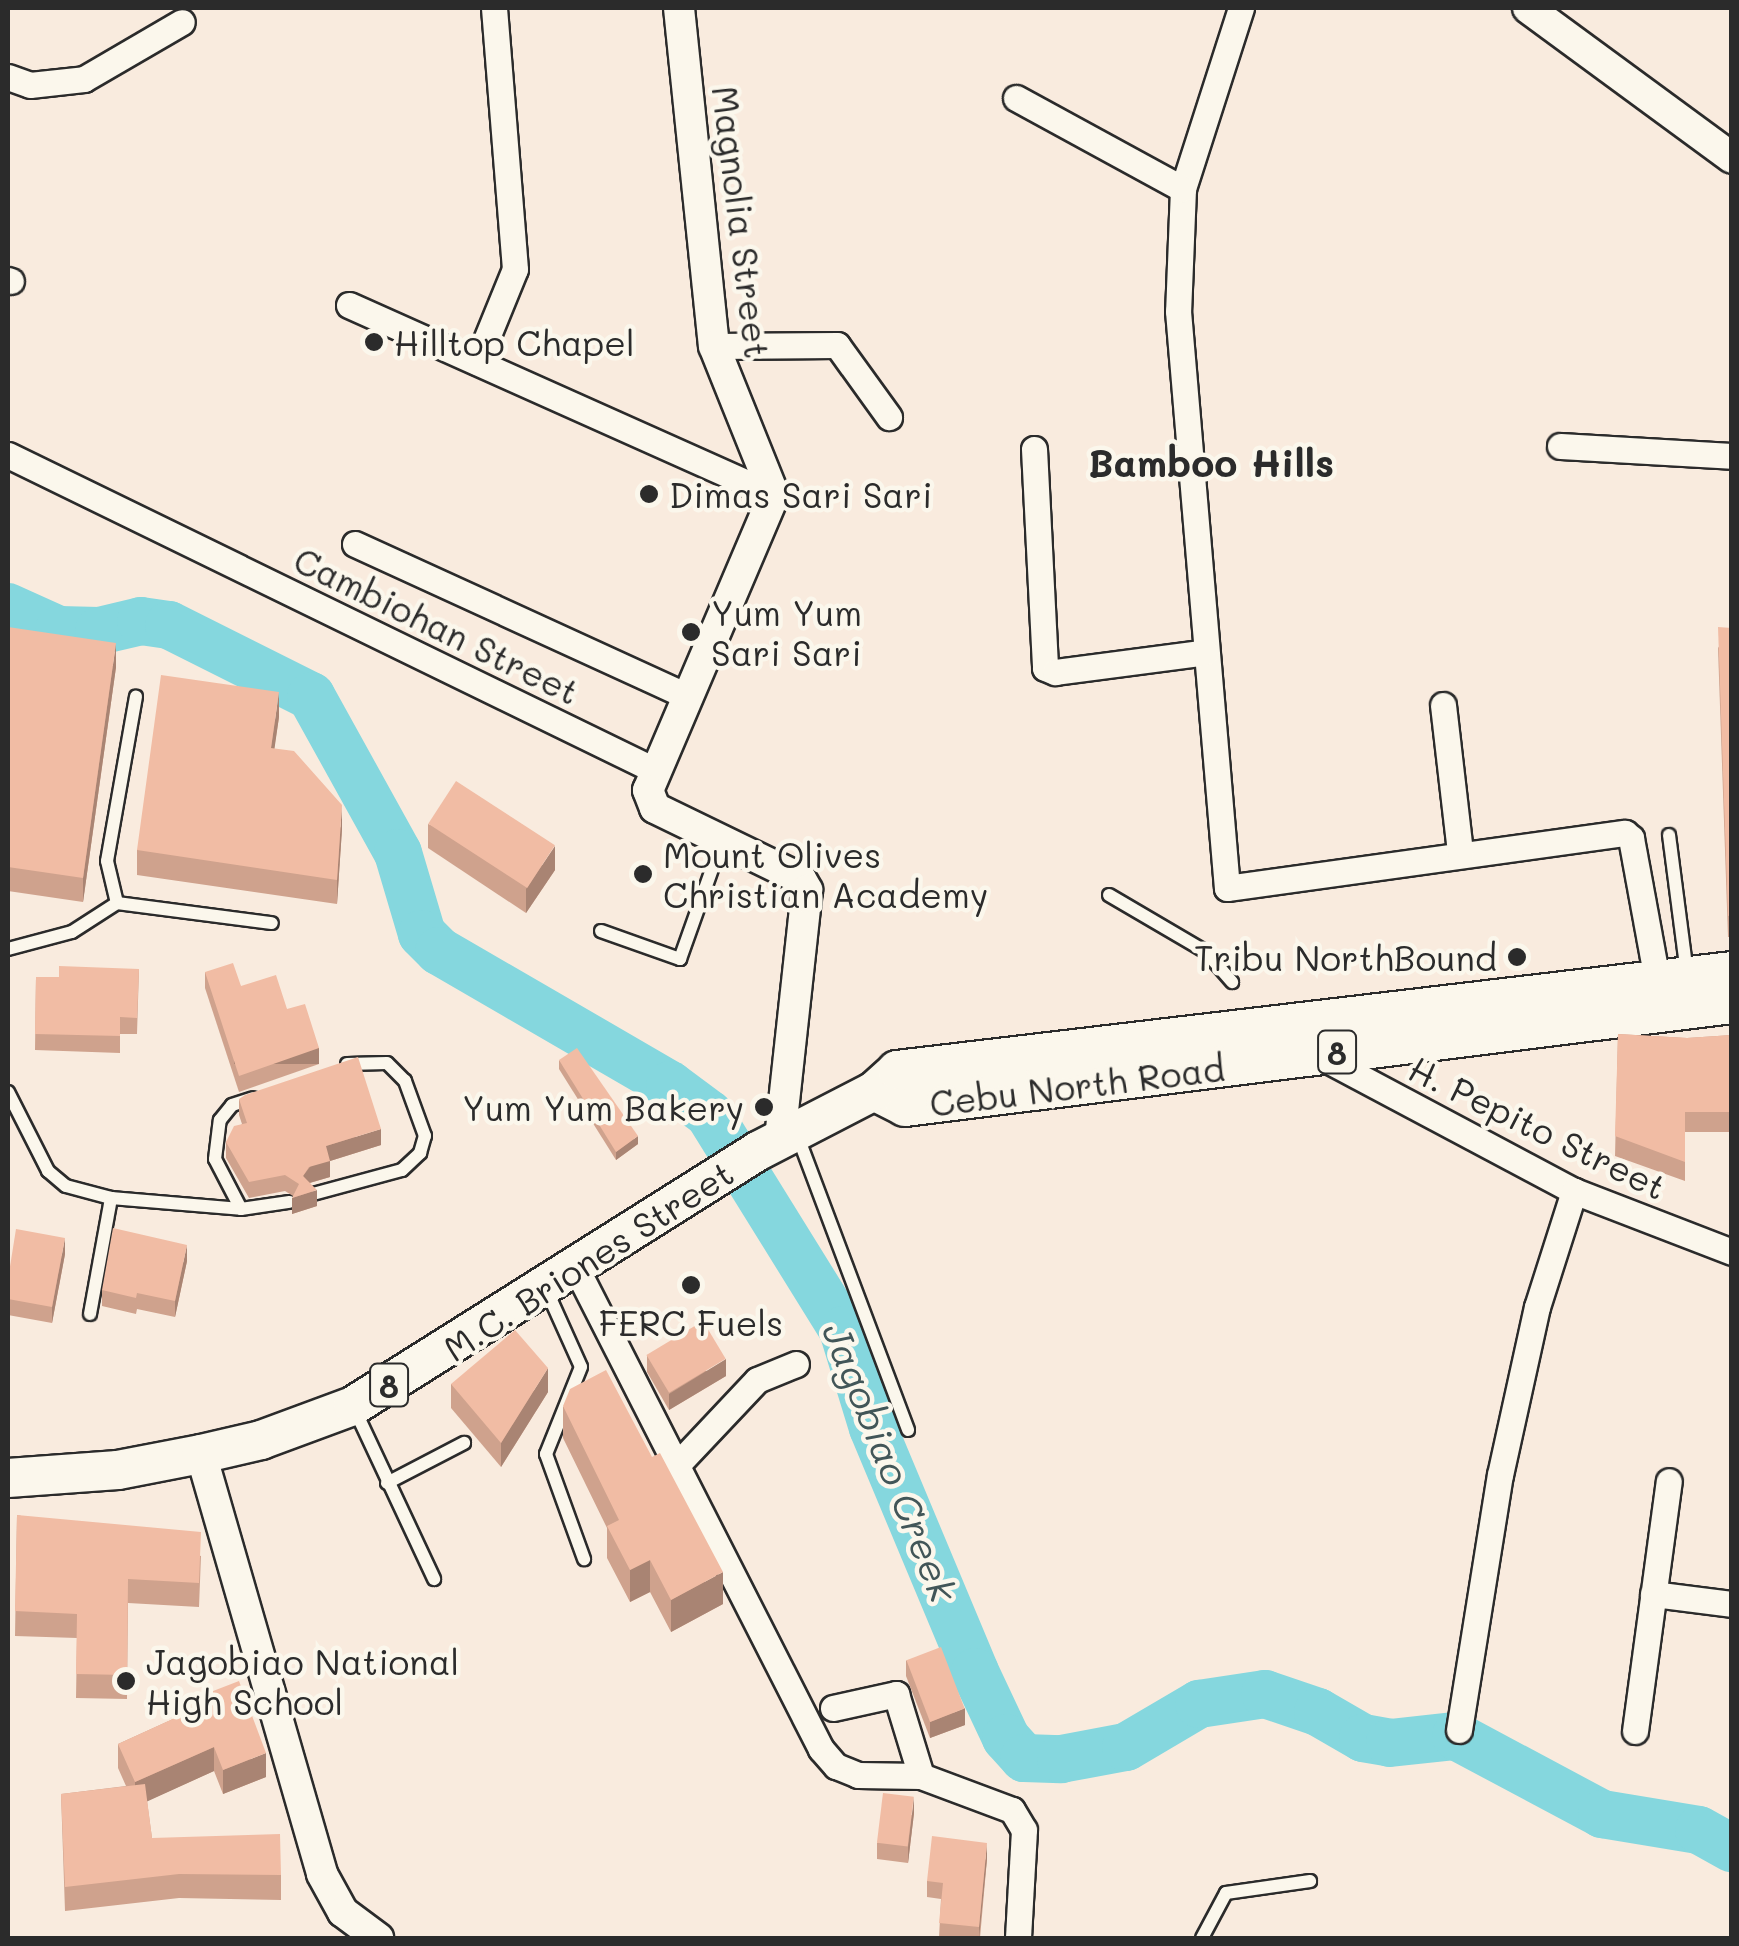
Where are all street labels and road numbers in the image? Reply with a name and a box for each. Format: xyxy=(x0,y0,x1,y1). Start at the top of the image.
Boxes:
street label: Magnolia Street xyxy=(704,83,780,361)
street label: Cambiohan Street xyxy=(288,538,586,712)
road number: 8 xyxy=(1317,1025,1357,1079)
street label: Cebu North Road xyxy=(927,1046,1227,1124)
street label: H. Pepito Street xyxy=(1403,1047,1673,1207)
street label: M.C. Briones Street xyxy=(436,1151,740,1369)
road number: 8 xyxy=(369,1358,409,1412)

